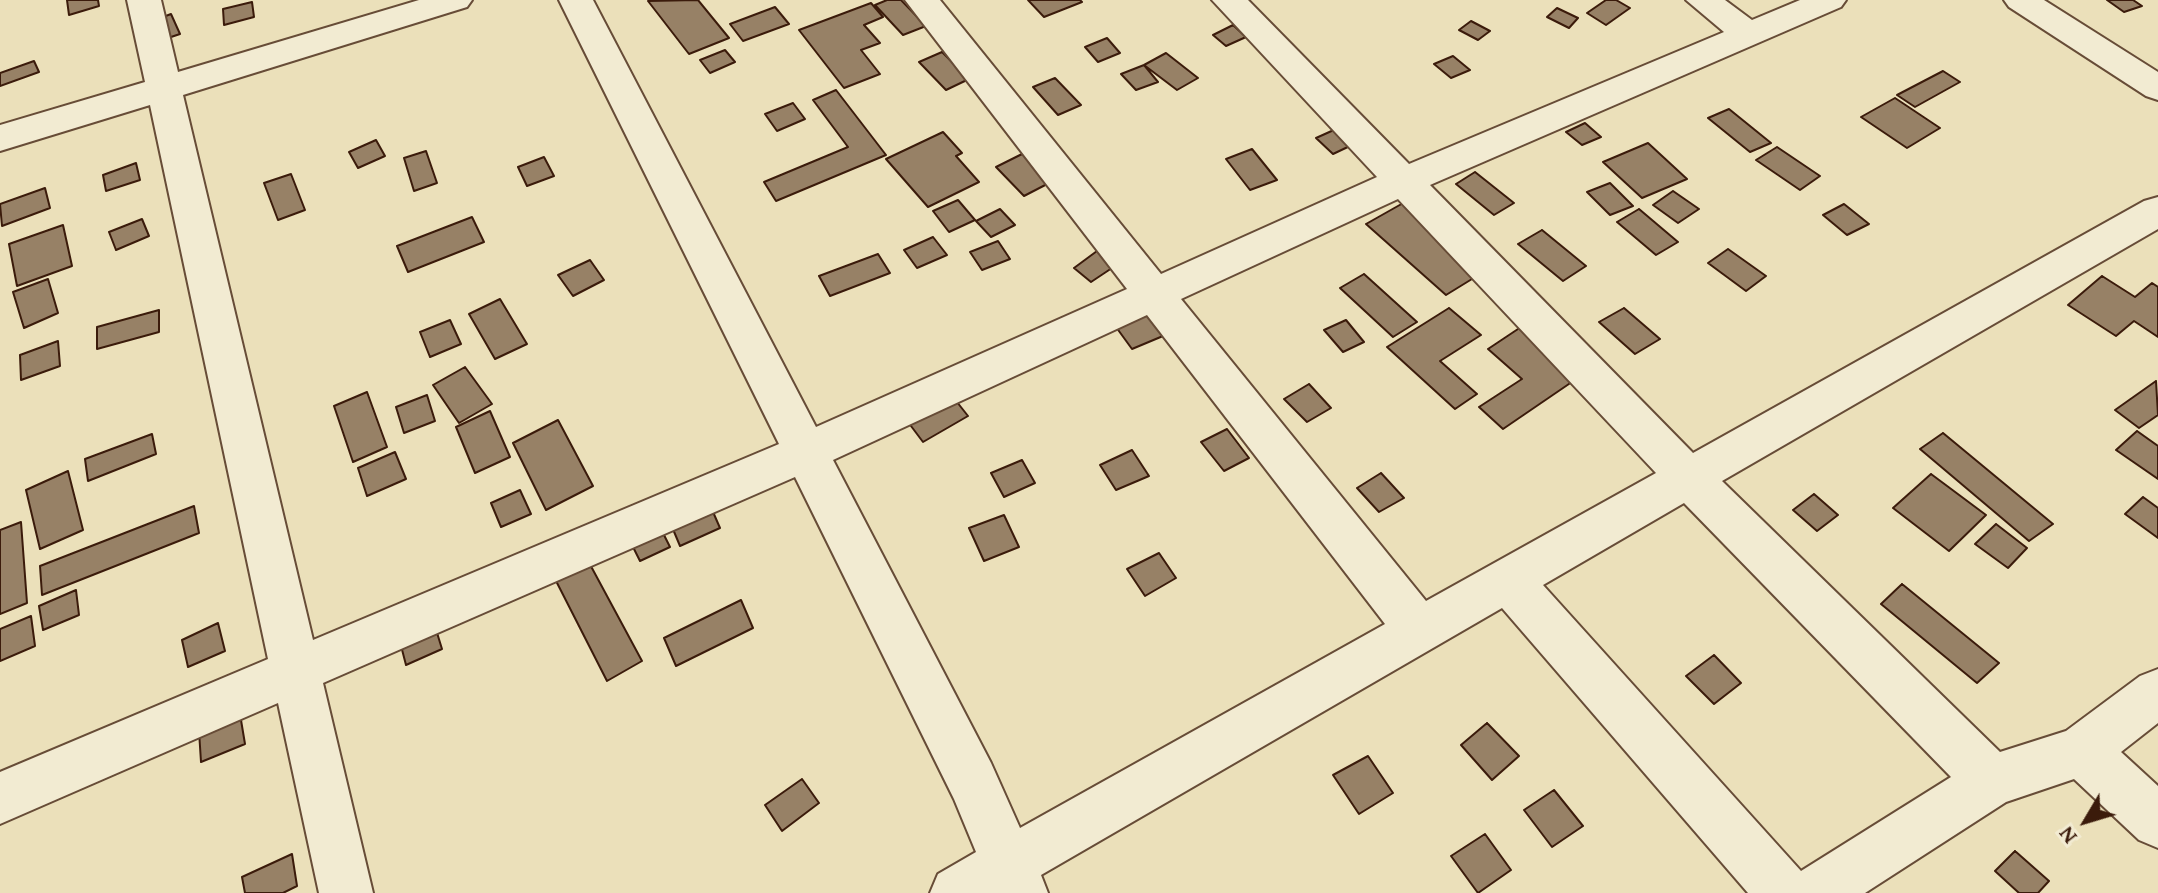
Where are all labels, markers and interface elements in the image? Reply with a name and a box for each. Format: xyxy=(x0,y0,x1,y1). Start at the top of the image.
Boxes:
north arrow xyxy=(2046,781,2126,861)
text: N xyxy=(2050,820,2084,851)

